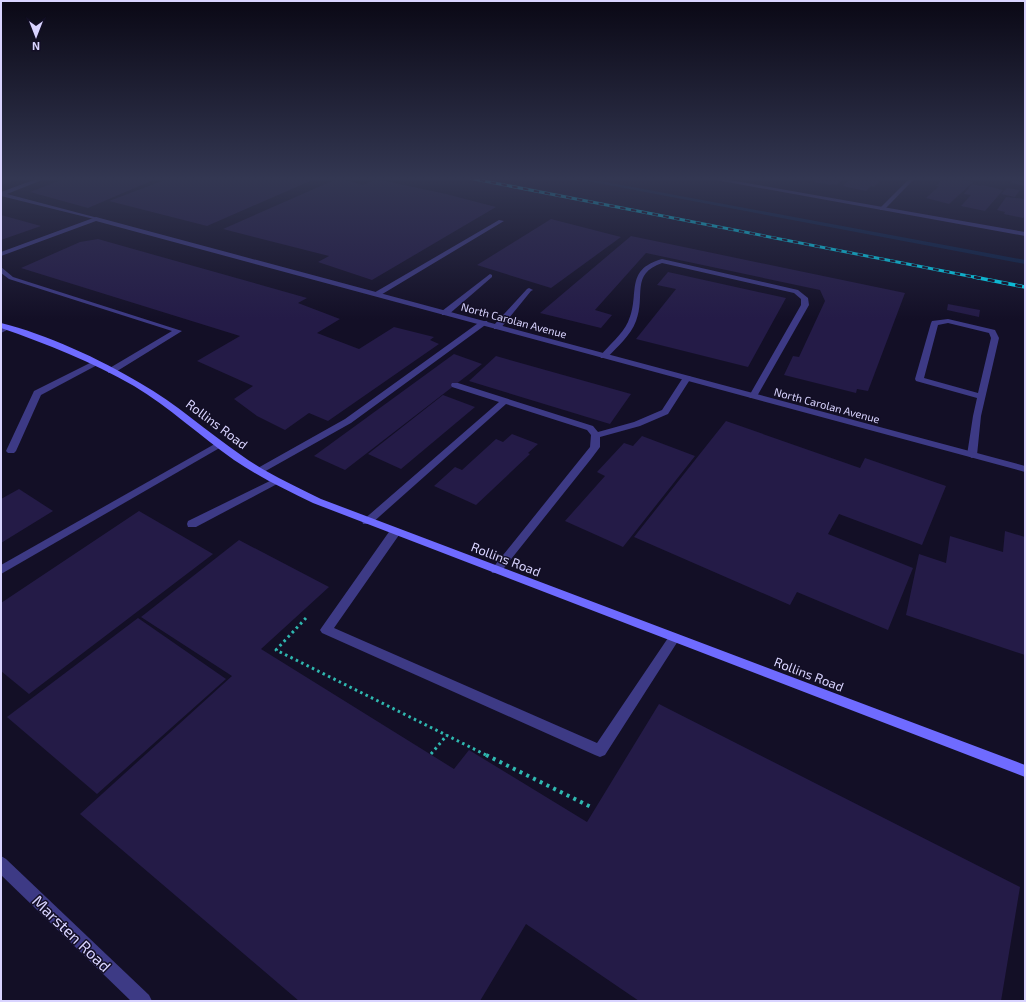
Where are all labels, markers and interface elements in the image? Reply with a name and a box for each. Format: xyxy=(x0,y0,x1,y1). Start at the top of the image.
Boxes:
north arrow xyxy=(16,16,56,56)
text: N xyxy=(32,40,40,53)
street label: North Carolan Avenue xyxy=(460,300,568,340)
street label: North Carolan Avenue xyxy=(773,385,881,425)
street label: Rollins Road xyxy=(183,396,251,452)
street label: Rollins Road xyxy=(469,538,543,580)
street label: Rollins Road xyxy=(772,653,846,695)
street label: Marsten Road xyxy=(29,891,115,975)

